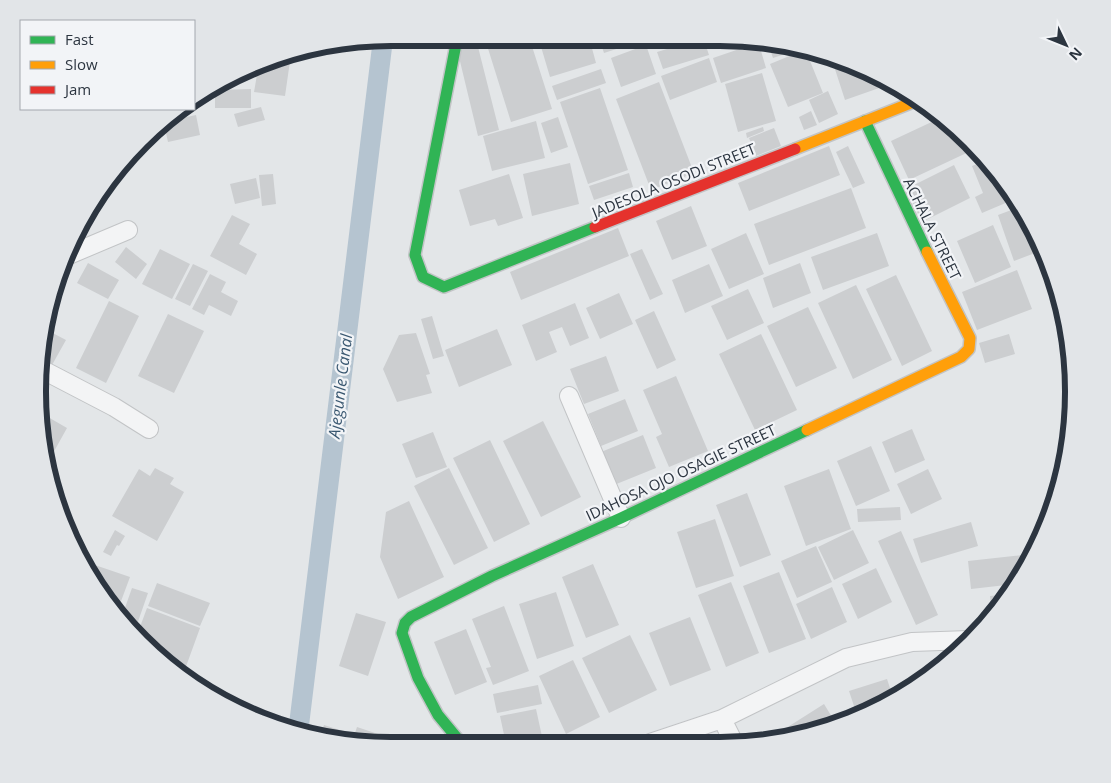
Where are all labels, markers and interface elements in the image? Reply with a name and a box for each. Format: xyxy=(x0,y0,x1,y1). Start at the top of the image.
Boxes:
legend xyxy=(20,20,195,110)
north arrow xyxy=(1041,20,1091,70)
text: Fast xyxy=(65,29,94,49)
text: N xyxy=(1065,44,1087,65)
text: Slow xyxy=(65,54,98,74)
text: Jam xyxy=(63,79,91,99)
street label: JADESOLA OSODI STREET xyxy=(587,138,759,223)
street label: ACHALA STREET xyxy=(899,174,967,284)
water label: Ajegunle Canal xyxy=(323,332,357,440)
street label: IDAHOSA OJO OSAGIE STREET xyxy=(582,419,780,525)

